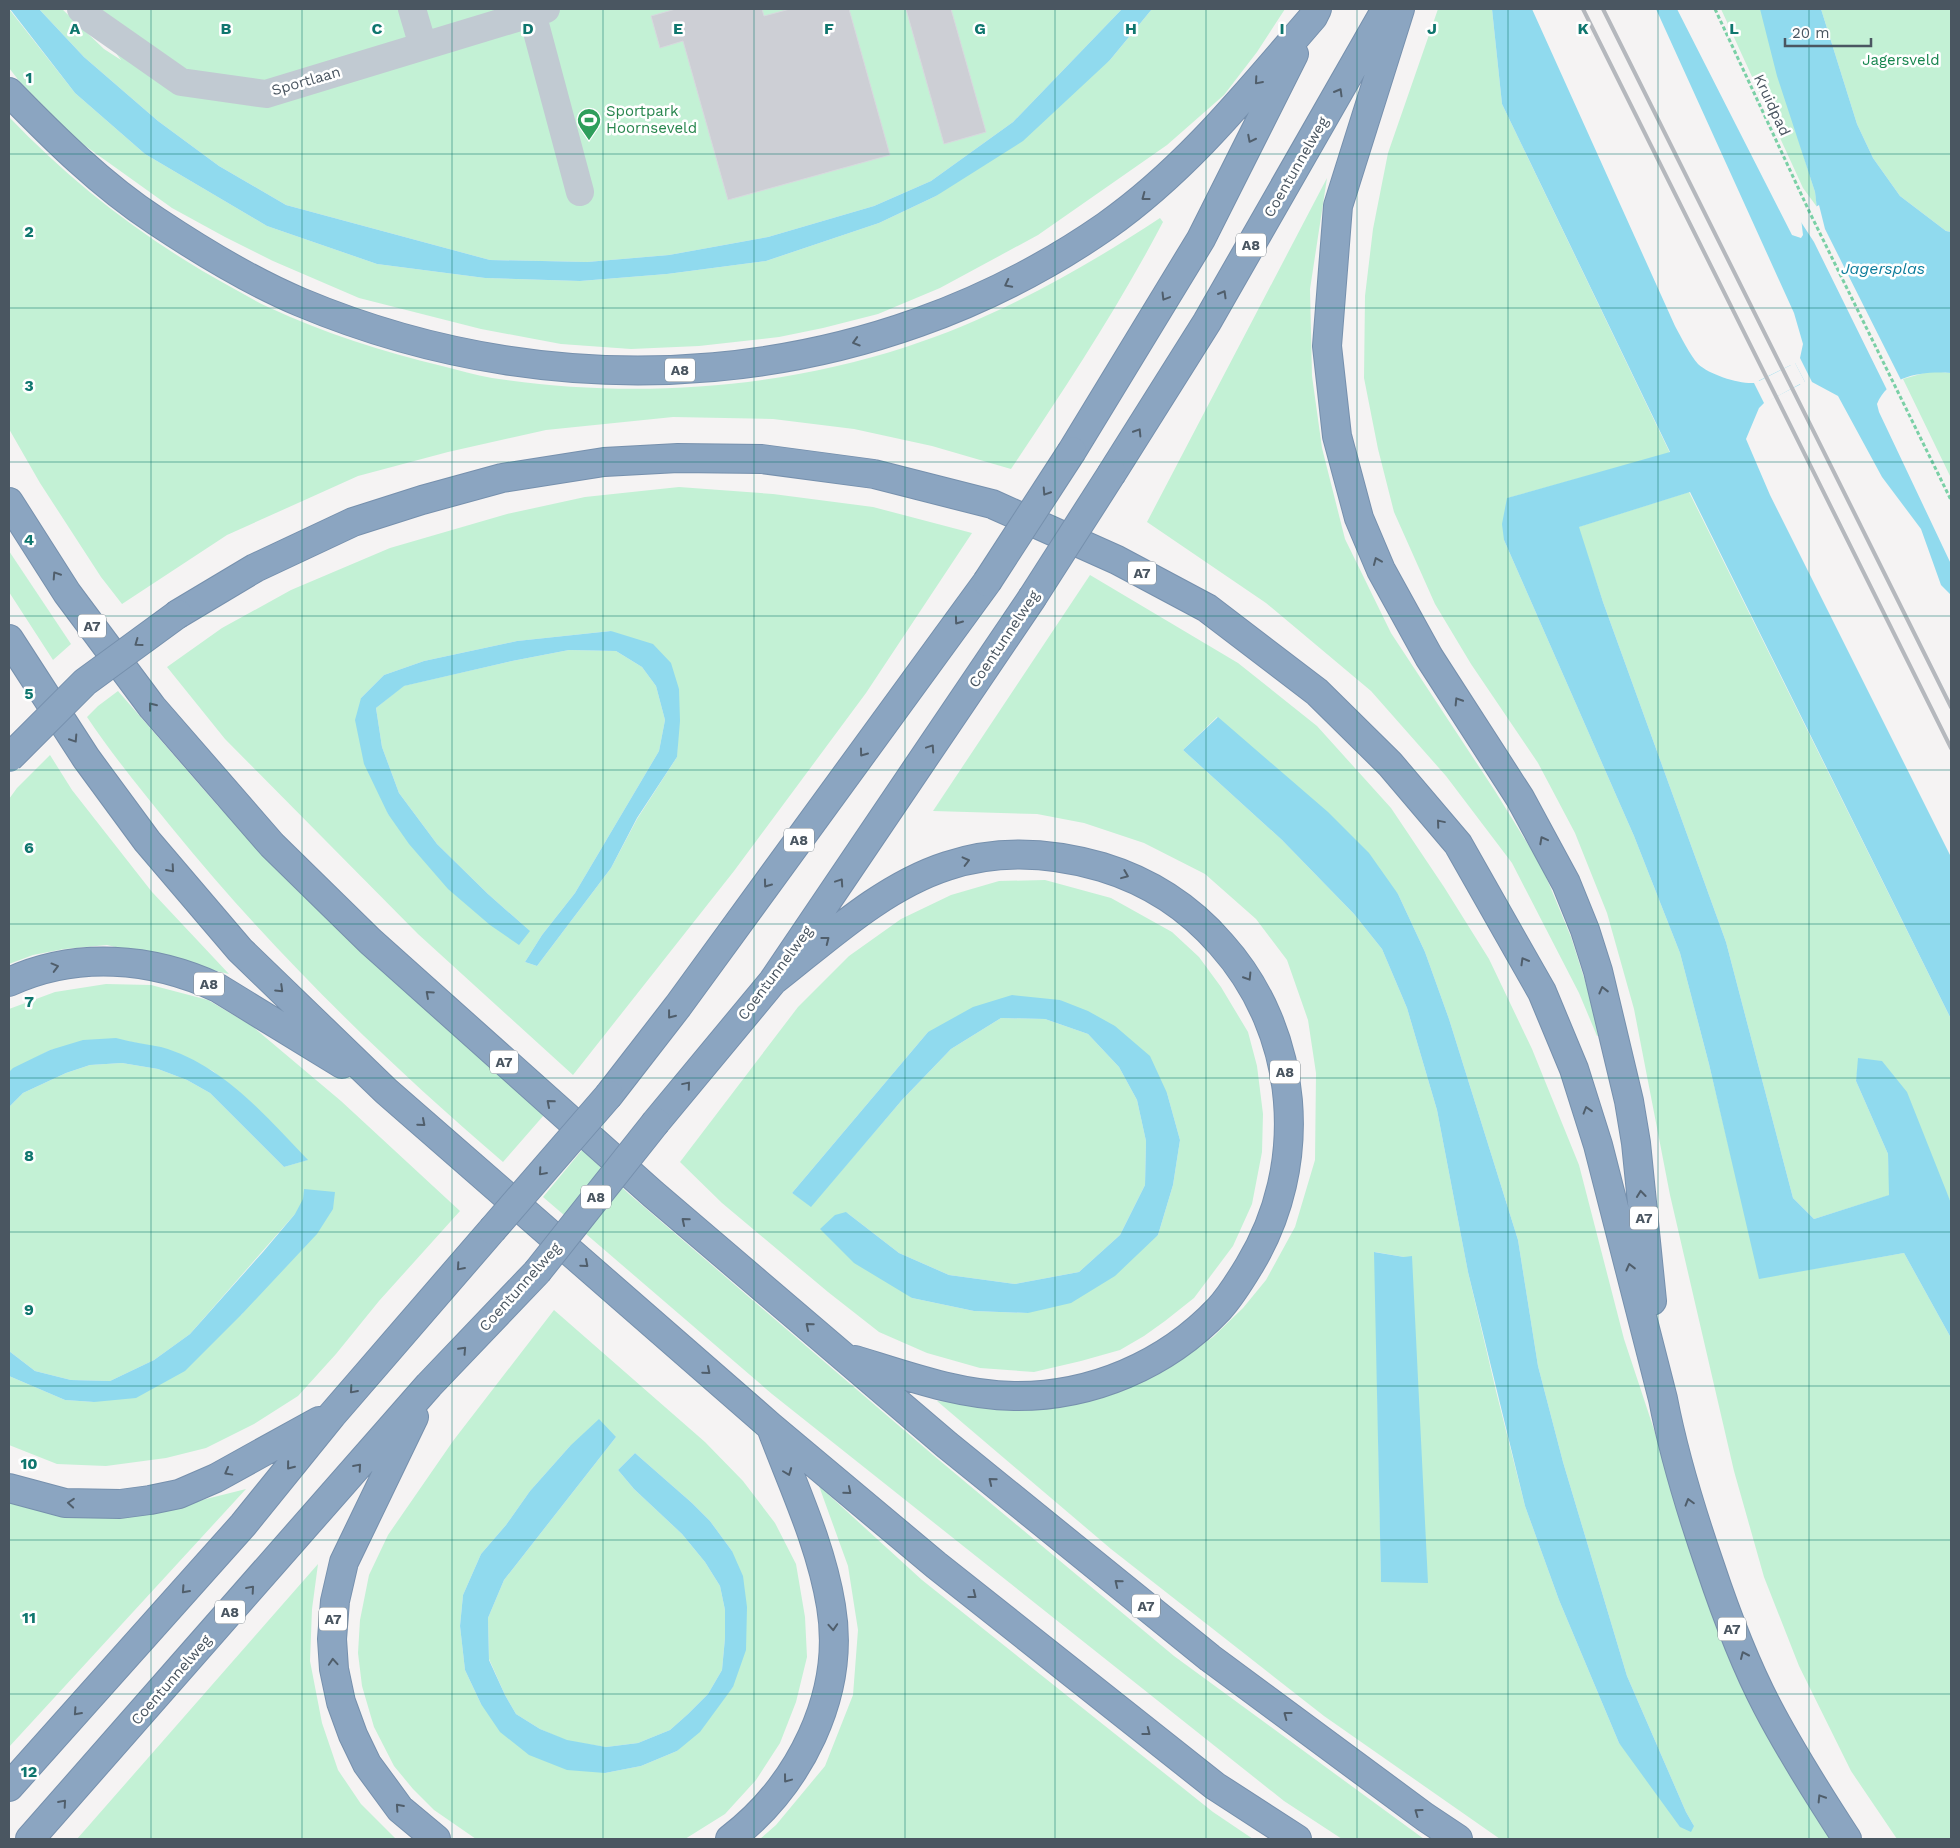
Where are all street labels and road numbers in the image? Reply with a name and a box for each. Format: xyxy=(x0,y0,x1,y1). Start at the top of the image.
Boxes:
street label: Sportlaan xyxy=(270,63,342,99)
street label: Kruidpad xyxy=(1750,71,1794,139)
street label: Coentunnelweg xyxy=(1260,113,1332,221)
road number: A8 xyxy=(1236,234,1266,256)
road number: A8 xyxy=(665,358,695,382)
road number: A7 xyxy=(1128,562,1156,584)
street label: Coentunnelweg xyxy=(965,587,1043,691)
road number: A7 xyxy=(78,614,106,638)
road number: A8 xyxy=(784,828,814,852)
street label: Coentunnelweg xyxy=(734,922,816,1024)
road number: A8 xyxy=(194,972,224,996)
road number: A7 xyxy=(490,1050,518,1074)
road number: A8 xyxy=(1270,1060,1300,1084)
road number: A8 xyxy=(581,1186,611,1208)
road number: A7 xyxy=(1630,1206,1658,1230)
street label: Coentunnelweg xyxy=(475,1239,565,1335)
road number: A7 xyxy=(1132,1594,1160,1618)
road number: A8 xyxy=(215,1600,245,1624)
road number: A7 xyxy=(319,1608,347,1630)
road number: A7 xyxy=(1718,1618,1746,1640)
street label: Coentunnelweg xyxy=(127,1631,215,1729)

